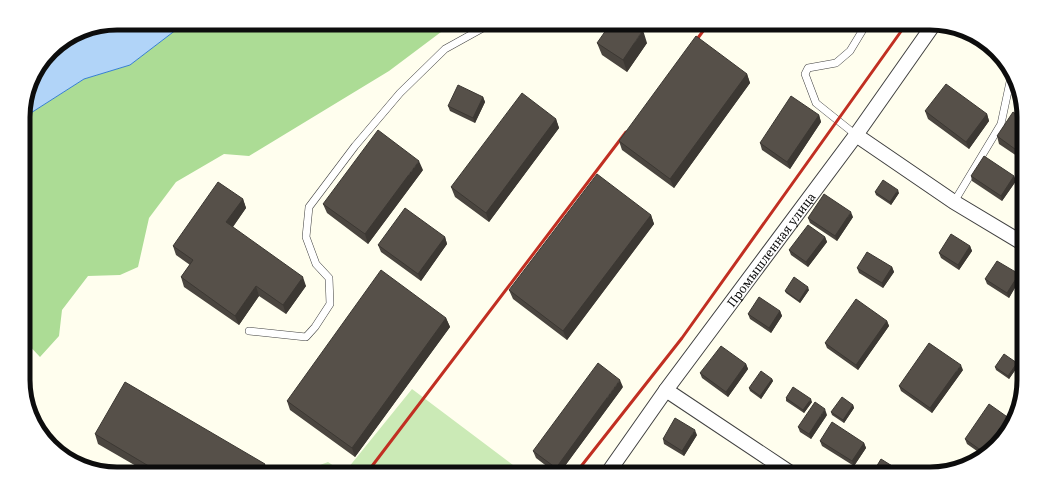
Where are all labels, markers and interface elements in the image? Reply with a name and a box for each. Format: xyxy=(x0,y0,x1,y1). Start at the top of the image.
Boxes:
street label: Промышленная улица xyxy=(722,189,819,310)

